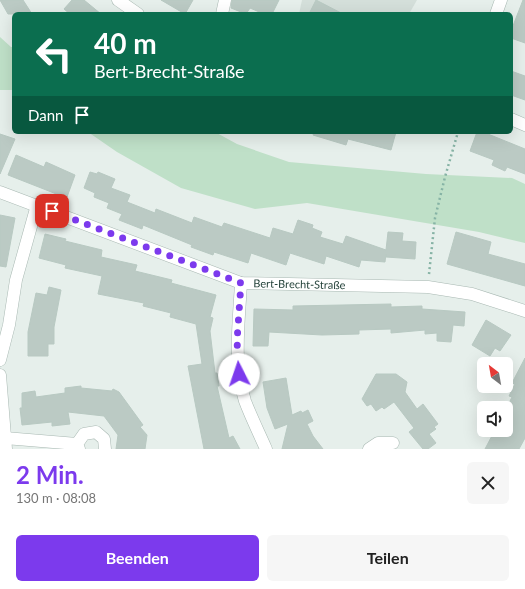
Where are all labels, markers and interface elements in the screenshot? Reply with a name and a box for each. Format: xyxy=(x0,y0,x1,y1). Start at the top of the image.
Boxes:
text: 40 m xyxy=(94,26,157,60)
icon: left xyxy=(28,28,80,80)
text: Bert-Brecht-Straße xyxy=(94,60,245,82)
icon: arrive xyxy=(71,104,93,126)
text: Dann xyxy=(28,106,63,124)
pin xyxy=(35,194,69,228)
icon: arrive xyxy=(41,200,63,222)
street label: Bert-Brecht-Straße xyxy=(253,276,346,291)
position arrow xyxy=(218,353,260,395)
north arrow xyxy=(477,357,513,393)
map controls xyxy=(477,357,513,437)
button: sound xyxy=(477,401,513,437)
text: 2 Min. xyxy=(16,460,84,489)
button: close xyxy=(467,462,509,504)
text: 130 m · 08:08 xyxy=(16,490,96,506)
button: Beenden xyxy=(16,535,259,581)
button: Teilen xyxy=(267,535,509,581)

